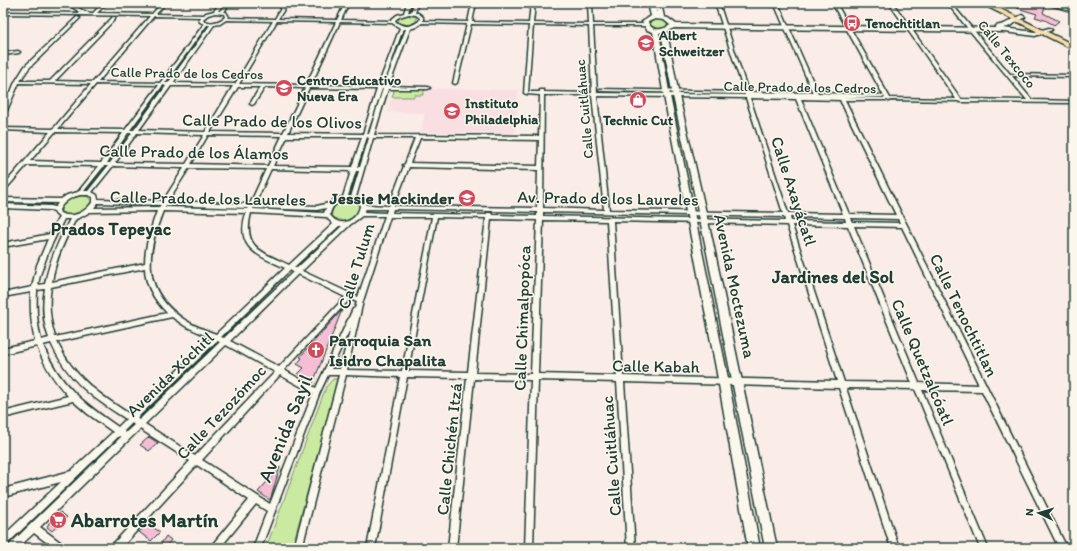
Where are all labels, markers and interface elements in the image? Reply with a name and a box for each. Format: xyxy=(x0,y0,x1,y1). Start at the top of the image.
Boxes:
bus stop icon: Tenochtitlan xyxy=(842,13,862,33)
place label: Tenochtitlan xyxy=(864,15,940,32)
street label: Calle Texcoco xyxy=(974,17,1039,92)
place label: Albert Schweitzer xyxy=(658,27,725,60)
school or university icon: Albert Schweitzer xyxy=(636,33,656,53)
street label: Calle Cuitláhuac xyxy=(572,58,597,159)
street label: Calle Prado de los Cedros xyxy=(111,64,263,83)
place label: Centro Educativo Nueva Era xyxy=(297,72,401,105)
school or university icon: Centro Educativo Nueva Era xyxy=(274,78,294,98)
street label: Calle Prado de los Cedros xyxy=(724,78,876,97)
shop icon: Technic Cut xyxy=(628,90,648,110)
place label: Instituto Philadelphia xyxy=(465,95,538,128)
school or university icon: Instituto Philadelphia xyxy=(442,101,462,121)
street label: Calle Prado de los Olivos xyxy=(182,109,362,133)
place label: Technic Cut xyxy=(602,112,674,129)
street label: Calle Axayácatl xyxy=(767,134,821,248)
street label: Calle Prado de los Álamos xyxy=(99,140,289,164)
street label: Calle Prado de los Laureles xyxy=(110,186,306,210)
street label: Av. Prado de los Laureles xyxy=(517,186,699,210)
place label: Jessie Mackinder xyxy=(328,188,454,208)
school or university icon: Jessie Mackinder xyxy=(457,188,477,208)
street label: Avenida Moctezuma xyxy=(710,212,760,360)
district label: Prados Tepeyac xyxy=(51,218,172,240)
street label: Calle Tulum xyxy=(333,221,379,311)
street label: Calle Chimalpopóca xyxy=(509,245,535,391)
street label: Calle Tenochtitlan xyxy=(926,250,1003,380)
district label: Jardines del Sol xyxy=(771,266,895,288)
street label: Calle Quetzalcóatl xyxy=(887,296,959,428)
street label: Avenida Xóchitl xyxy=(122,327,218,421)
place label: Parroquia San Isidro Chapalita xyxy=(329,330,446,371)
church icon: Parroquia San Isidro Chapalita xyxy=(306,340,326,360)
street label: Calle Kabah xyxy=(612,355,701,377)
street label: Calle Tezozómoc xyxy=(172,360,270,464)
street label: Avenida Sayil xyxy=(252,370,318,486)
street label: Calle Chichén Itzá xyxy=(432,382,466,516)
street label: Calle Cuitláhuac xyxy=(597,395,625,517)
north arrow xyxy=(1019,493,1059,533)
place label: Abarrotes Martín xyxy=(70,508,219,532)
text: N xyxy=(1023,508,1036,516)
supermarket icon: Abarrotes Martín xyxy=(48,510,68,530)

